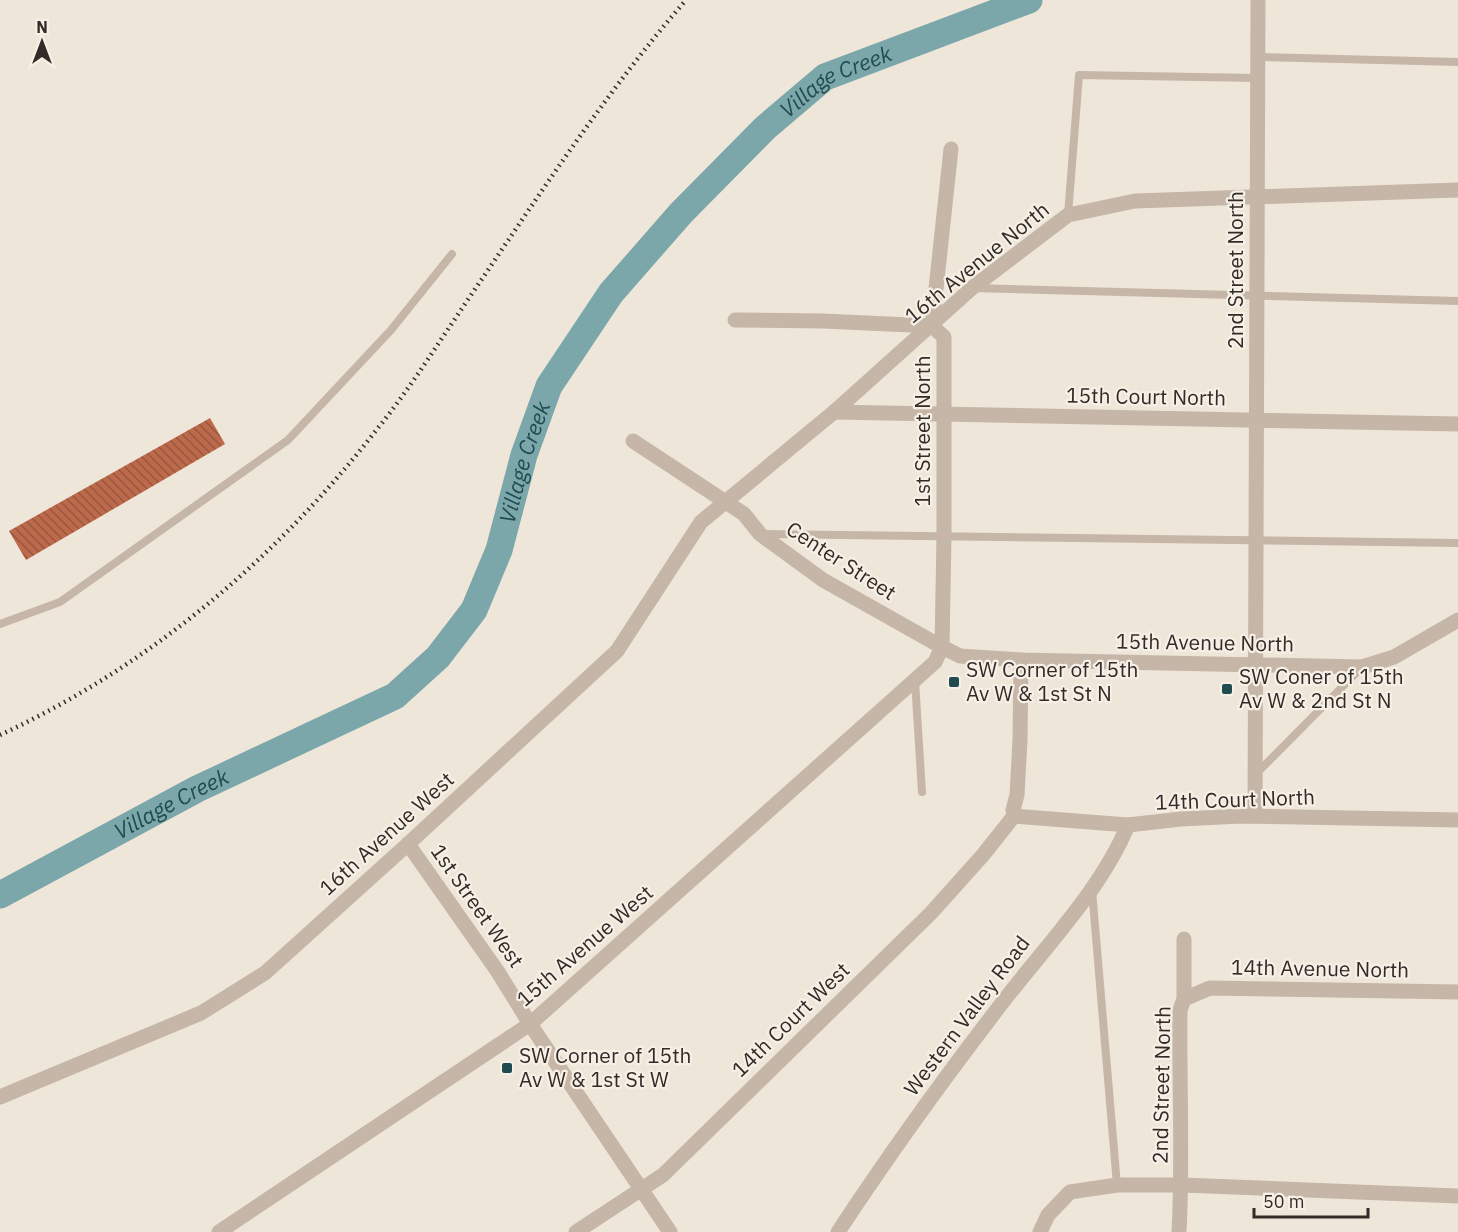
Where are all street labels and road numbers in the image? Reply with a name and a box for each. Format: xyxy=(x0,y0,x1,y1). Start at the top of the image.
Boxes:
street label: 2nd Street North xyxy=(1221,191,1249,349)
street label: 16th Avenue North xyxy=(898,195,1054,329)
street label: 1st Street North xyxy=(908,355,936,507)
street label: 15th Court North xyxy=(1066,381,1226,411)
street label: Center Street xyxy=(781,514,902,606)
street label: 15th Avenue North xyxy=(1116,626,1294,658)
street label: 16th Avenue West xyxy=(313,765,460,901)
street label: 14th Court North xyxy=(1155,782,1315,816)
street label: 1st Street West xyxy=(425,838,531,973)
street label: 15th Avenue West xyxy=(510,878,658,1012)
street label: Western Valley Road xyxy=(897,930,1036,1101)
street label: 14th Avenue North xyxy=(1231,952,1409,984)
street label: 14th Court West xyxy=(725,956,855,1083)
street label: 2nd Street North xyxy=(1146,1006,1176,1164)

